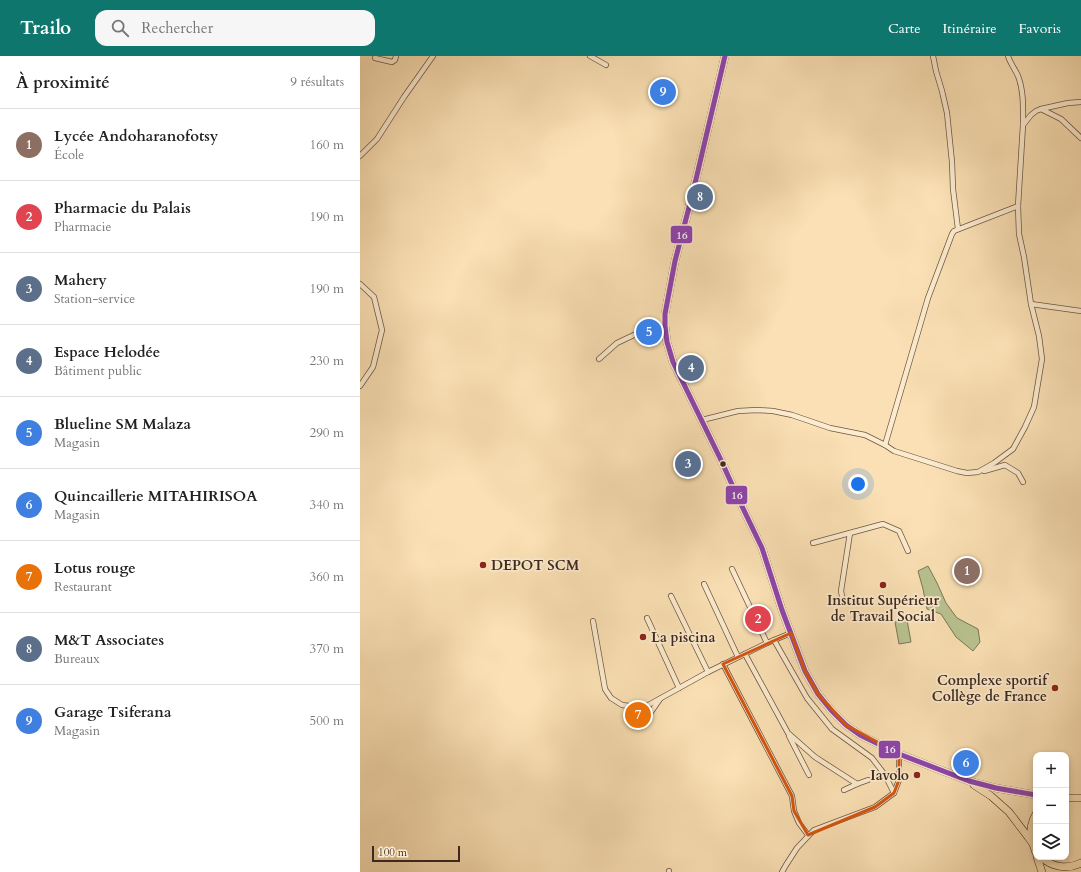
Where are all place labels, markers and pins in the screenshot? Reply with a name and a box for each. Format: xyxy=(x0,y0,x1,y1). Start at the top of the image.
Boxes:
pin: 9 xyxy=(650,77,676,107)
pin: 8 xyxy=(687,182,713,212)
pin: 5 xyxy=(636,317,662,347)
pin: 4 xyxy=(678,353,704,383)
pin: 3 xyxy=(675,449,701,479)
unlabelled marker xyxy=(718,459,728,469)
place label: DEPOT SCM xyxy=(491,556,580,575)
pin: 1 xyxy=(954,556,980,586)
marker: DEPOT SCM xyxy=(478,560,488,570)
marker: Institut Supérieur de Travail Social xyxy=(878,580,888,590)
place label: Institut Supérieur de Travail Social xyxy=(827,591,939,626)
pin: 2 xyxy=(745,604,771,634)
place label: La piscina xyxy=(651,628,715,647)
marker: La piscina xyxy=(638,632,648,642)
place label: Complexe sportif Collège de France xyxy=(932,671,1049,706)
marker: Complexe sportif Collège de France xyxy=(1050,683,1060,693)
pin: 7 xyxy=(625,700,651,730)
pin: 6 xyxy=(953,748,979,778)
place label: Iavolo xyxy=(870,766,909,785)
marker: Iavolo xyxy=(912,770,922,780)

